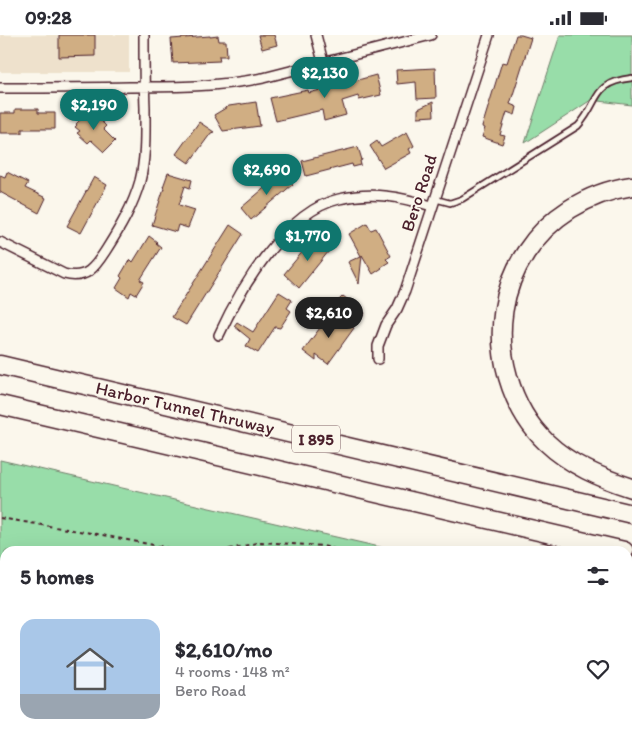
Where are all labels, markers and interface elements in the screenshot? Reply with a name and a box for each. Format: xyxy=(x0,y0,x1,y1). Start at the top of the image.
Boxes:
text: 09:28 xyxy=(25,6,72,29)
pin: $2,130 xyxy=(284,57,366,99)
text: $2,130 xyxy=(302,63,348,82)
pin: $2,190 xyxy=(53,89,135,131)
text: $2,190 xyxy=(71,95,117,114)
street label: Bero Road xyxy=(396,151,442,234)
pin: $2,690 xyxy=(226,154,308,196)
text: $2,690 xyxy=(243,160,291,179)
pin: $1,770 xyxy=(267,219,349,262)
text: $1,770 xyxy=(285,226,331,245)
pin: $2,610 xyxy=(288,297,370,339)
text: $2,610 xyxy=(306,303,352,322)
street label: Harbor Tunnel Thruway xyxy=(94,377,277,439)
road number: I 895 xyxy=(292,425,340,453)
icon: filters xyxy=(584,562,612,590)
text: 5 homes xyxy=(20,564,94,589)
text: $2,610/mo xyxy=(175,637,273,662)
icon: home xyxy=(60,639,120,699)
icon: heart xyxy=(584,655,612,683)
text: 4 rooms · 148 m² xyxy=(175,662,290,681)
text: Bero Road xyxy=(175,681,246,700)

